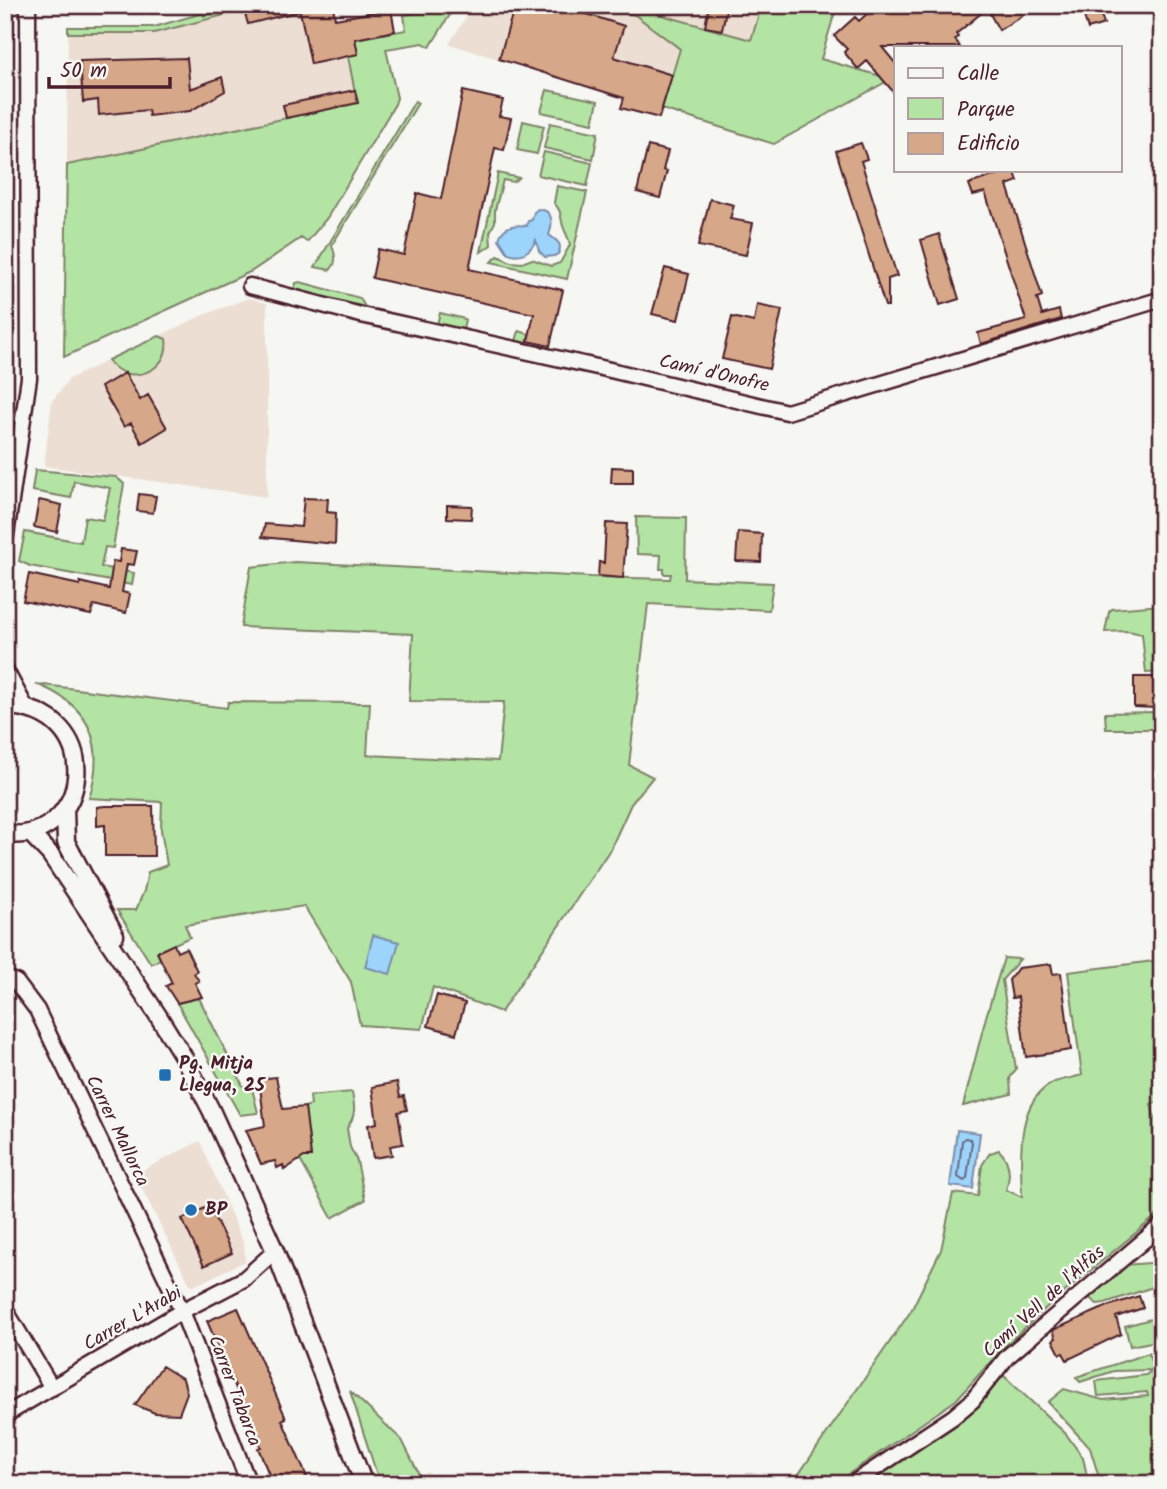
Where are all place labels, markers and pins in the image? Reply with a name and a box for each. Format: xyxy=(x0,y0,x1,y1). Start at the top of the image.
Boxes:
place label: Pg. Mitja Llegua, 25 xyxy=(179,1049,266,1101)
marker: Pg. Mitja Llegua, 25 xyxy=(157,1067,173,1083)
place label: BP xyxy=(205,1195,228,1225)
marker: BP xyxy=(183,1202,199,1218)

